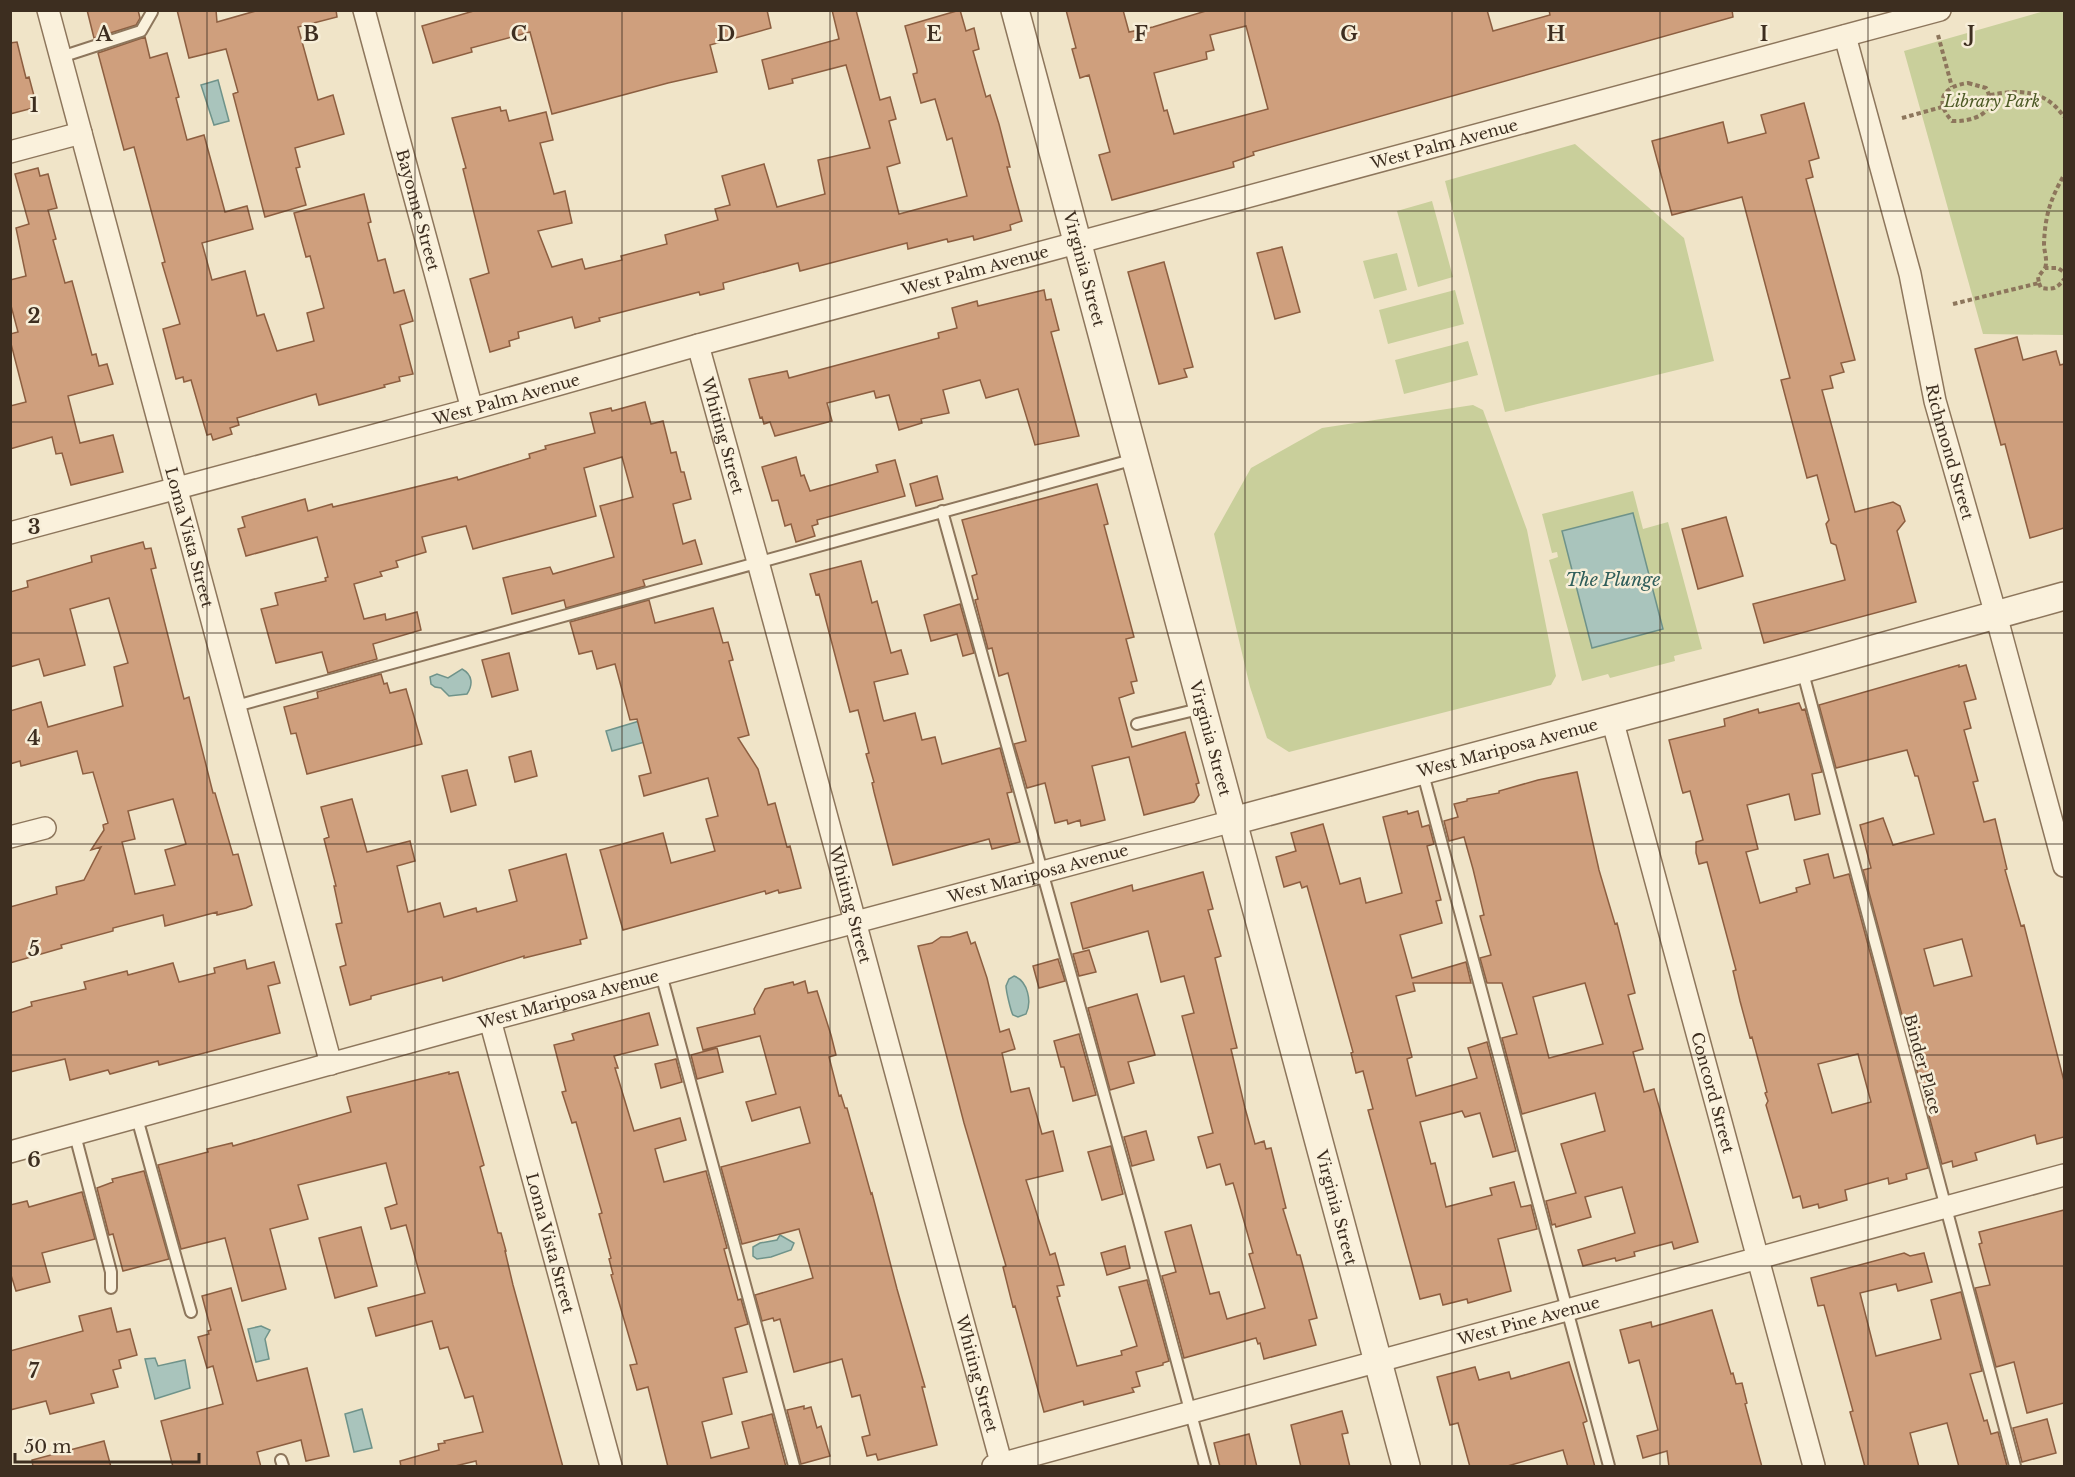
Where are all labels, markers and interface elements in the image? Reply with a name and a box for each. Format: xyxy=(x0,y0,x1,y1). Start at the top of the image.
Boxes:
text: A xyxy=(95,22,113,46)
text: B xyxy=(303,22,319,46)
text: C xyxy=(511,22,527,46)
text: D xyxy=(717,22,735,46)
text: E xyxy=(926,22,942,46)
text: F xyxy=(1134,22,1148,46)
text: G xyxy=(1340,22,1358,46)
text: H xyxy=(1547,22,1566,46)
text: I xyxy=(1760,22,1768,46)
text: J xyxy=(1963,22,1975,46)
park label: Library Park xyxy=(1943,91,2040,111)
text: 1 xyxy=(30,93,39,117)
street label: West Palm Avenue xyxy=(1367,114,1520,173)
street label: Bayonne Street xyxy=(392,147,444,273)
street label: Virginia Street xyxy=(1059,208,1110,329)
street label: West Palm Avenue xyxy=(898,241,1051,300)
text: 2 xyxy=(27,304,41,328)
street label: West Palm Avenue xyxy=(430,369,582,429)
street label: Whiting Street xyxy=(697,374,749,496)
street label: Richmond Street xyxy=(1922,382,1978,522)
street label: Loma Vista Street xyxy=(161,465,218,610)
text: 3 xyxy=(28,515,40,539)
water label: The Plunge xyxy=(1566,569,1660,591)
street label: Virginia Street xyxy=(1185,677,1236,798)
street label: West Mariposa Avenue xyxy=(1414,714,1600,782)
text: 4 xyxy=(27,726,41,750)
street label: West Mariposa Avenue xyxy=(944,839,1130,907)
street label: Whiting Street xyxy=(825,843,876,965)
text: 5 xyxy=(28,937,40,961)
street label: West Mariposa Avenue xyxy=(475,965,661,1033)
street label: Binder Place xyxy=(1900,1012,1946,1116)
street label: Concord Street xyxy=(1687,1030,1739,1155)
street label: Virginia Street xyxy=(1311,1147,1362,1267)
text: 6 xyxy=(27,1148,41,1172)
street label: Loma Vista Street xyxy=(522,1171,579,1315)
street label: West Pine Avenue xyxy=(1454,1292,1602,1350)
street label: Whiting Street xyxy=(952,1312,1002,1435)
text: 7 xyxy=(29,1359,40,1383)
scale bar xyxy=(15,1426,200,1464)
text: 50 m xyxy=(24,1436,72,1458)

